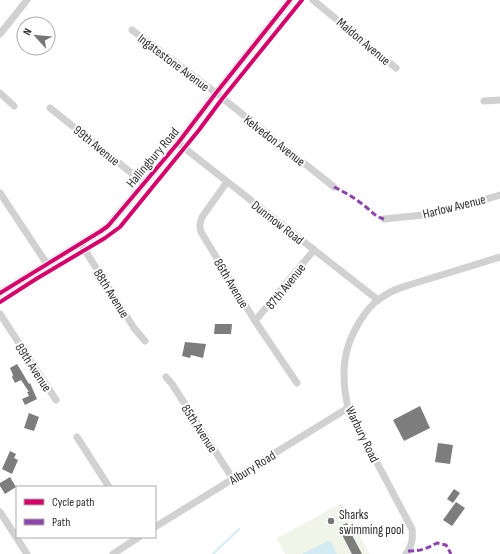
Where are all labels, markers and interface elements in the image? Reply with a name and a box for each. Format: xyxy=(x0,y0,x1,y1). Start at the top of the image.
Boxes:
street label: Maldon Avenue xyxy=(333,15,394,69)
north arrow xyxy=(16,16,56,56)
text: N xyxy=(20,26,35,37)
street label: Ingatestone Avenue xyxy=(134,31,213,95)
street label: Kelvedon Avenue xyxy=(240,112,308,170)
street label: 99th Avenue xyxy=(70,122,123,169)
street label: Hallingbury Road xyxy=(123,124,182,191)
street label: Harlow Avenue xyxy=(421,191,487,223)
street label: Dunmow Road xyxy=(248,197,307,248)
street label: 86th Avenue xyxy=(210,256,252,311)
street label: 87th Avenue xyxy=(262,260,309,313)
street label: 88th Avenue xyxy=(90,266,132,321)
street label: 89th Avenue xyxy=(11,340,55,395)
street label: 85th Avenue xyxy=(178,401,221,456)
street label: Warbury Road xyxy=(342,404,383,465)
street label: Albury Road xyxy=(226,447,279,489)
legend xyxy=(16,486,156,538)
text: Cycle path xyxy=(52,495,94,510)
place label: Sharks swimming pool xyxy=(339,507,404,538)
text: Path xyxy=(52,515,70,530)
marker: Sharks swimming pool xyxy=(326,516,336,526)

